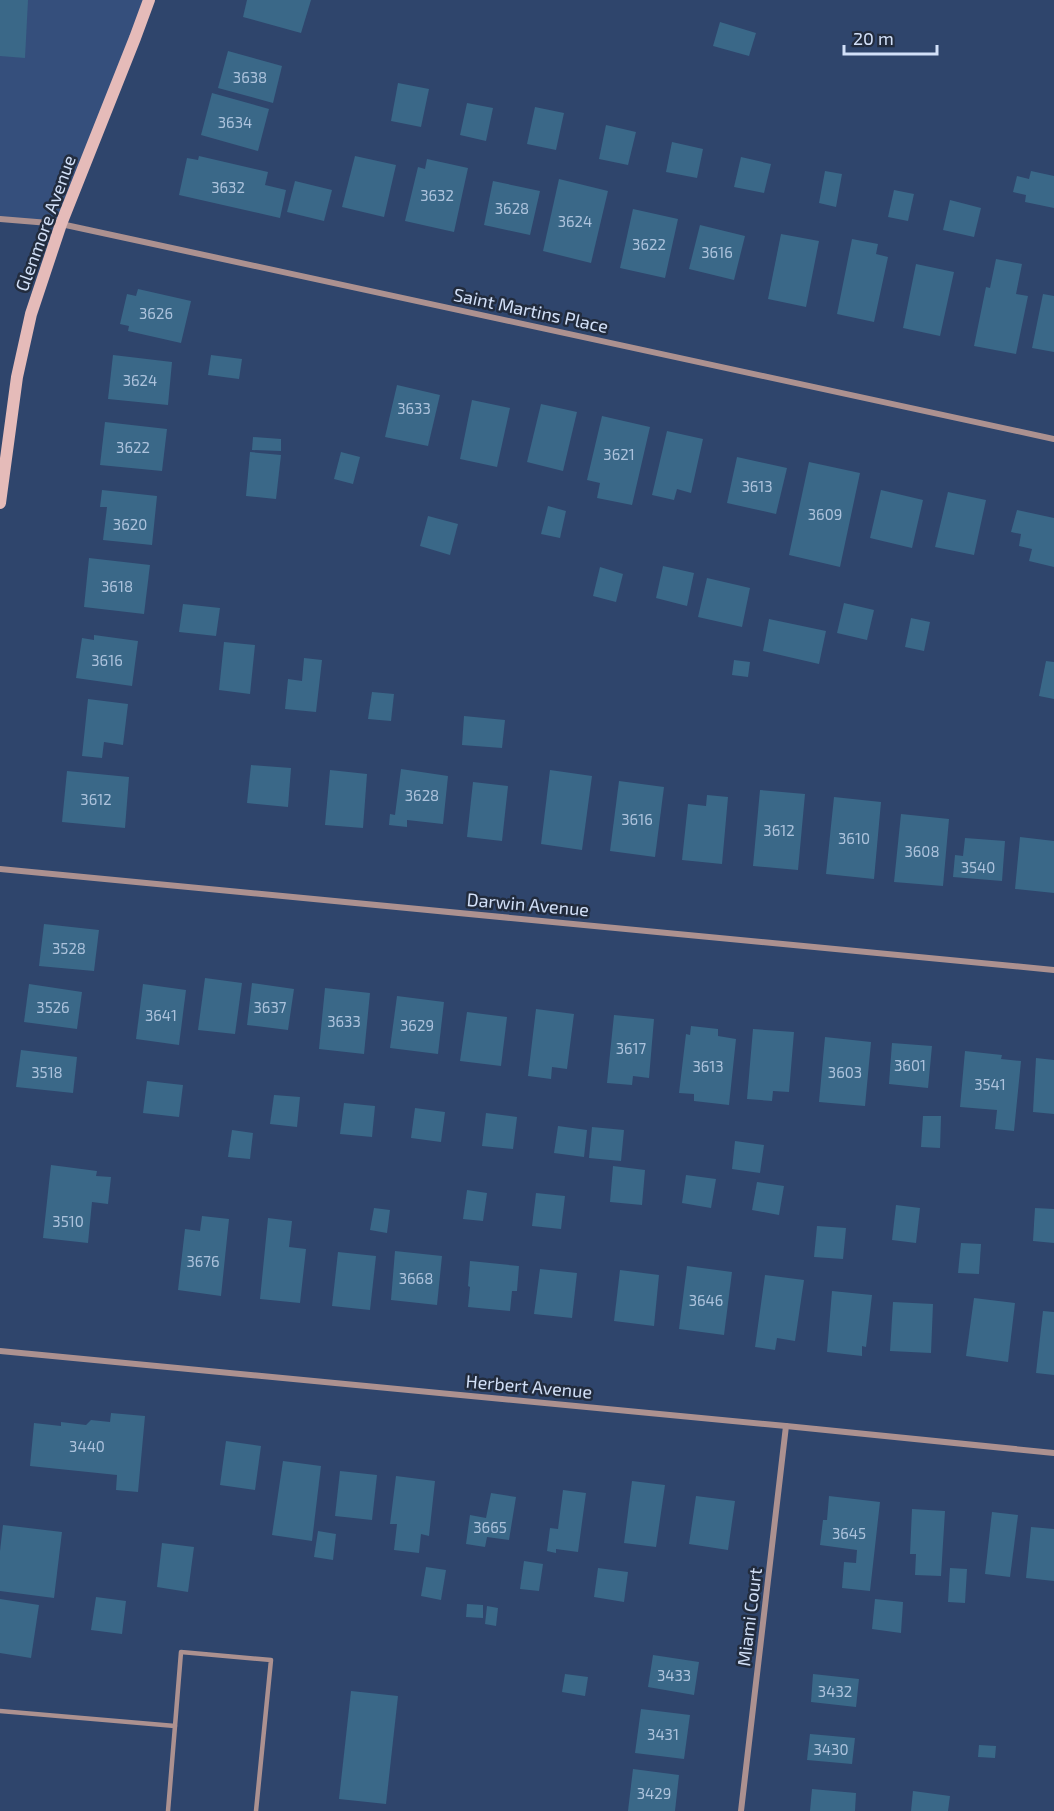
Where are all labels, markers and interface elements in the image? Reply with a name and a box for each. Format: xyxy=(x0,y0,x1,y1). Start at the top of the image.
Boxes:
scale bar xyxy=(844,18,937,56)
text: 20 m xyxy=(853,27,894,49)
house number: 3638 xyxy=(233,68,267,86)
house number: 3634 xyxy=(218,113,252,131)
street label: Glenmore Avenue xyxy=(10,152,80,294)
house number: 3632 xyxy=(211,178,245,196)
house number: 3632 xyxy=(420,186,454,204)
house number: 3628 xyxy=(495,199,529,217)
house number: 3624 xyxy=(558,212,592,230)
house number: 3622 xyxy=(632,235,666,253)
house number: 3616 xyxy=(701,243,733,261)
street label: Saint Martins Place xyxy=(452,283,610,337)
house number: 3626 xyxy=(139,304,173,322)
house number: 3624 xyxy=(123,371,157,389)
house number: 3633 xyxy=(397,399,431,417)
house number: 3622 xyxy=(116,438,150,456)
house number: 3621 xyxy=(603,445,635,463)
house number: 3613 xyxy=(741,477,773,495)
house number: 3609 xyxy=(808,505,842,523)
house number: 3620 xyxy=(113,515,147,533)
house number: 3618 xyxy=(101,577,133,595)
house number: 3616 xyxy=(91,651,123,669)
house number: 3628 xyxy=(405,786,439,804)
house number: 3612 xyxy=(80,790,112,808)
house number: 3616 xyxy=(621,810,653,828)
house number: 3612 xyxy=(763,821,795,839)
house number: 3610 xyxy=(838,829,870,847)
house number: 3608 xyxy=(904,842,940,860)
house number: 3540 xyxy=(961,858,995,876)
street label: Darwin Avenue xyxy=(466,888,590,920)
house number: 3528 xyxy=(52,939,86,957)
house number: 3526 xyxy=(36,998,70,1016)
house number: 3637 xyxy=(254,998,287,1016)
house number: 3641 xyxy=(145,1006,177,1024)
house number: 3633 xyxy=(327,1012,361,1030)
house number: 3629 xyxy=(400,1016,434,1034)
house number: 3617 xyxy=(616,1039,647,1057)
house number: 3601 xyxy=(894,1056,926,1074)
house number: 3613 xyxy=(692,1057,724,1075)
house number: 3518 xyxy=(31,1063,63,1081)
house number: 3603 xyxy=(828,1063,862,1081)
house number: 3541 xyxy=(974,1075,1006,1093)
house number: 3510 xyxy=(52,1212,84,1230)
house number: 3676 xyxy=(186,1252,220,1270)
house number: 3668 xyxy=(399,1269,433,1287)
house number: 3646 xyxy=(689,1291,723,1309)
street label: Herbert Avenue xyxy=(465,1370,593,1402)
house number: 3440 xyxy=(69,1437,105,1455)
house number: 3665 xyxy=(473,1518,507,1536)
house number: 3645 xyxy=(832,1524,866,1542)
street label: Miami Court xyxy=(732,1566,766,1668)
house number: 3433 xyxy=(657,1666,691,1684)
house number: 3432 xyxy=(818,1682,852,1700)
house number: 3431 xyxy=(647,1725,679,1743)
house number: 3430 xyxy=(814,1740,848,1758)
house number: 3429 xyxy=(637,1784,671,1802)

